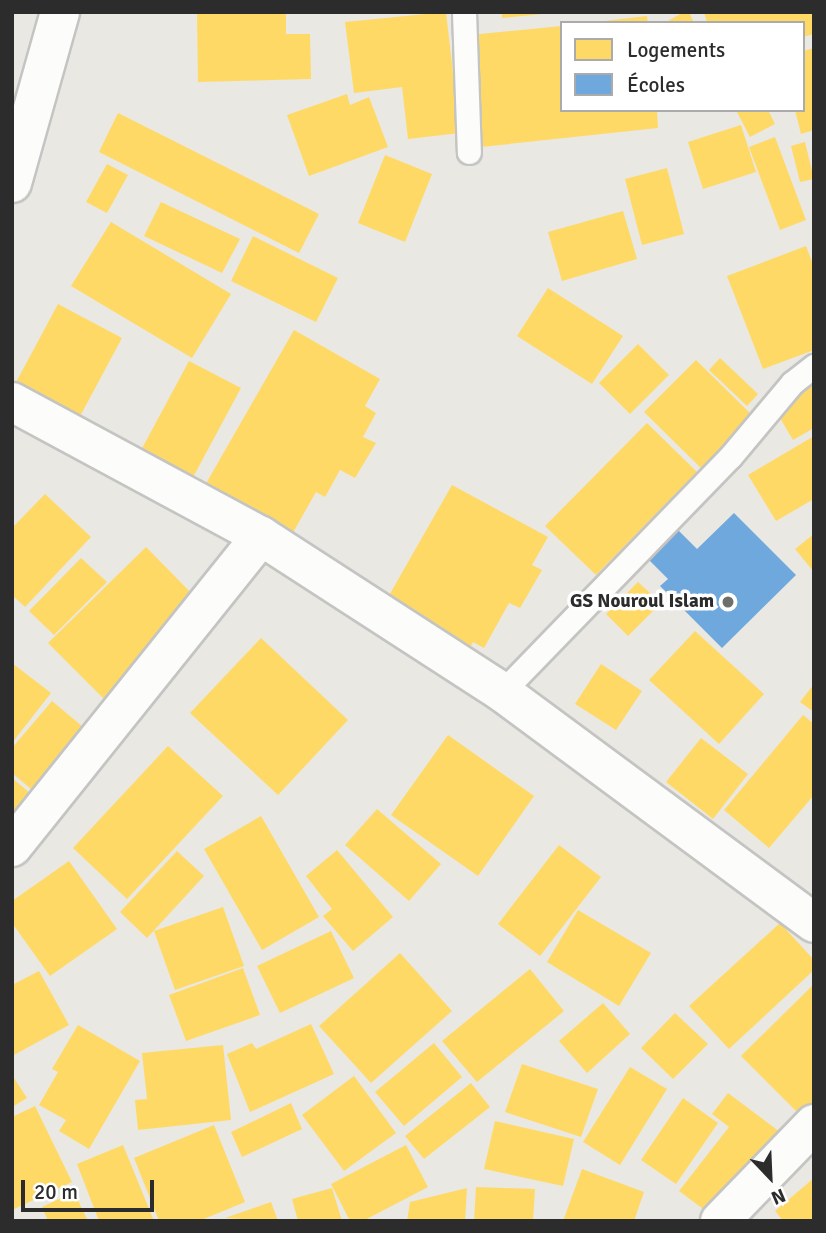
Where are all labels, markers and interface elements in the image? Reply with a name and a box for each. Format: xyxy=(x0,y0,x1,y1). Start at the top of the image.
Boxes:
legend xyxy=(560,21,805,112)
text: Logements xyxy=(627,37,725,63)
text: Écoles xyxy=(627,72,685,98)
place label: GS Nouroul Islam xyxy=(570,591,714,613)
marker: GS Nouroul Islam xyxy=(720,594,736,610)
north arrow xyxy=(735,1142,805,1212)
scale bar xyxy=(24,1166,158,1210)
text: 20 m xyxy=(34,1179,78,1205)
text: N xyxy=(767,1183,789,1210)

